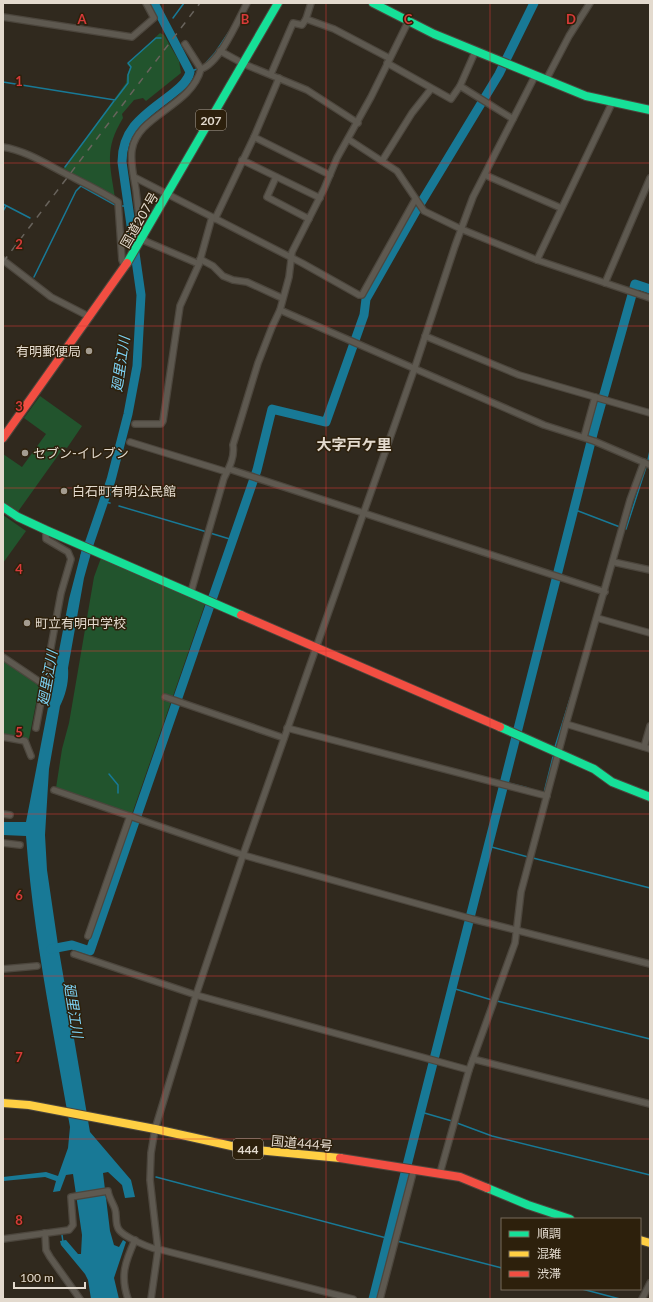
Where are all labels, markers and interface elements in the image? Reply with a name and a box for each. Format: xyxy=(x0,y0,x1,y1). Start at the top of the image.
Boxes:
text: A xyxy=(76,11,87,27)
text: B xyxy=(241,11,250,27)
text: C xyxy=(404,11,413,27)
text: D xyxy=(566,11,576,27)
text: 1 xyxy=(15,73,23,89)
road number: 207 xyxy=(196,110,226,130)
street label: 国道207号 xyxy=(117,189,161,251)
text: 2 xyxy=(15,236,23,252)
water label: 廻里江川 xyxy=(108,333,133,393)
place label: 有明郵便局 xyxy=(16,343,81,359)
marker: 有明郵便局 xyxy=(84,346,94,356)
text: 3 xyxy=(15,398,23,414)
district label: 大字戸ケ里 xyxy=(316,435,392,453)
place label: セブン-イレブン xyxy=(33,445,129,461)
marker: セブン-イレブン xyxy=(20,448,30,458)
place label: 白石町有明公民館 xyxy=(72,483,176,499)
marker: 白石町有明公民館 xyxy=(59,486,69,496)
text: 4 xyxy=(15,561,23,577)
place label: 町立有明中学校 xyxy=(35,615,126,631)
marker: 町立有明中学校 xyxy=(22,618,32,628)
water label: 廻里江川 xyxy=(34,647,61,707)
text: 5 xyxy=(15,724,23,740)
text: 6 xyxy=(15,887,23,903)
water label: 廻里江川 xyxy=(61,981,87,1041)
text: 7 xyxy=(15,1049,23,1065)
street label: 国道444号 xyxy=(271,1132,333,1154)
road number: 444 xyxy=(233,1139,263,1159)
text: 8 xyxy=(15,1212,23,1228)
legend xyxy=(501,1218,641,1290)
text: 順調 xyxy=(537,1226,561,1241)
text: 混雑 xyxy=(537,1246,561,1261)
scale bar xyxy=(14,1264,85,1290)
text: 渋滞 xyxy=(537,1266,561,1281)
text: 100 m xyxy=(20,1270,54,1285)

